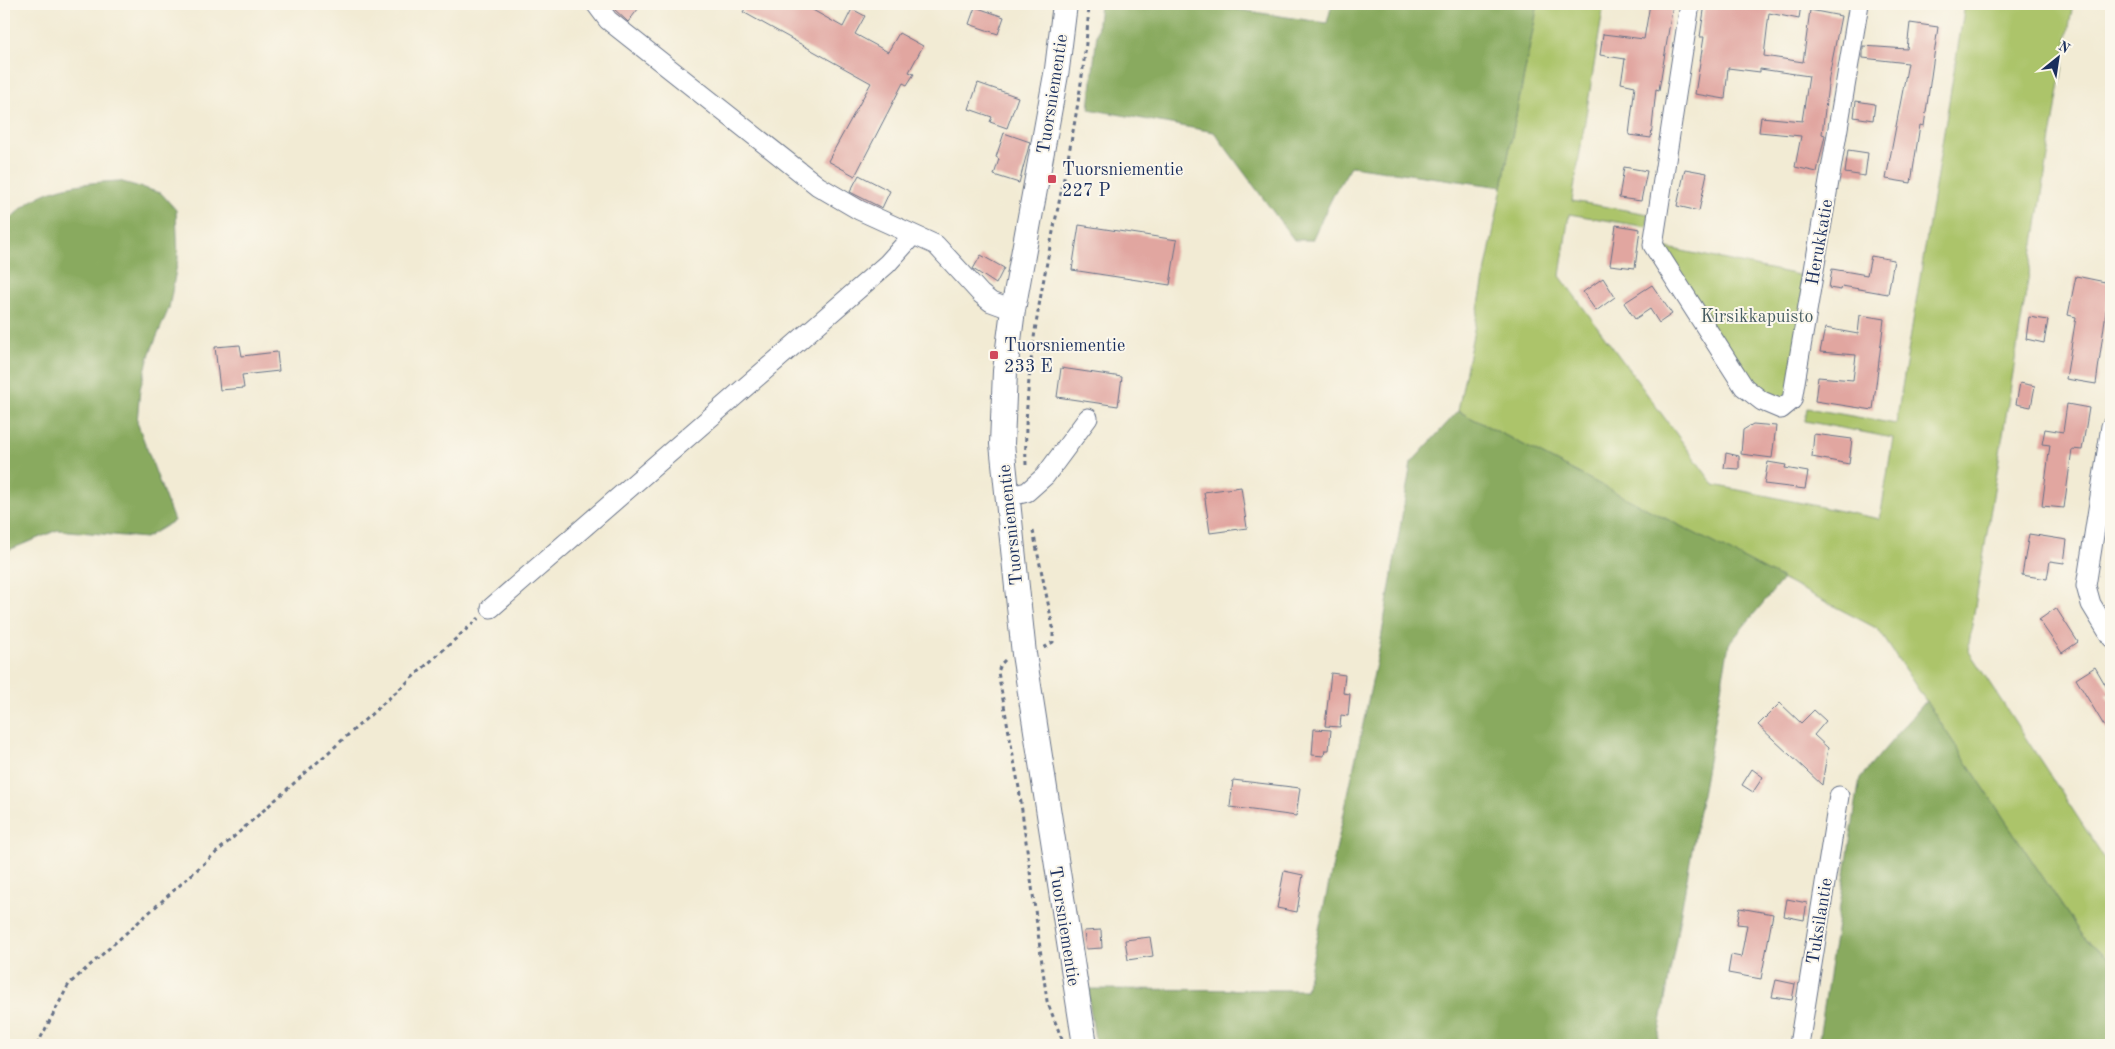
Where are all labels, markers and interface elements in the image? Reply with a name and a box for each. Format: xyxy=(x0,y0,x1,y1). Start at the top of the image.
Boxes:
north arrow xyxy=(2032,32,2082,82)
street label: Tuorsniementie xyxy=(1035,33,1071,155)
text: N xyxy=(2056,39,2072,56)
place label: Tuorsniementie 227 P xyxy=(1062,161,1183,200)
marker: Tuorsniementie 227 P xyxy=(1046,173,1058,185)
street label: Herukkatie xyxy=(1804,198,1836,286)
park label: Kirsikkapuisto xyxy=(1701,308,1814,326)
place label: Tuorsniementie 233 E xyxy=(1004,337,1125,376)
marker: Tuorsniementie 233 E xyxy=(988,349,1000,361)
street label: Tuorsniementie xyxy=(996,464,1026,586)
street label: Tuorsniementie xyxy=(1046,865,1082,987)
street label: Tuksilantie xyxy=(1804,877,1836,966)

